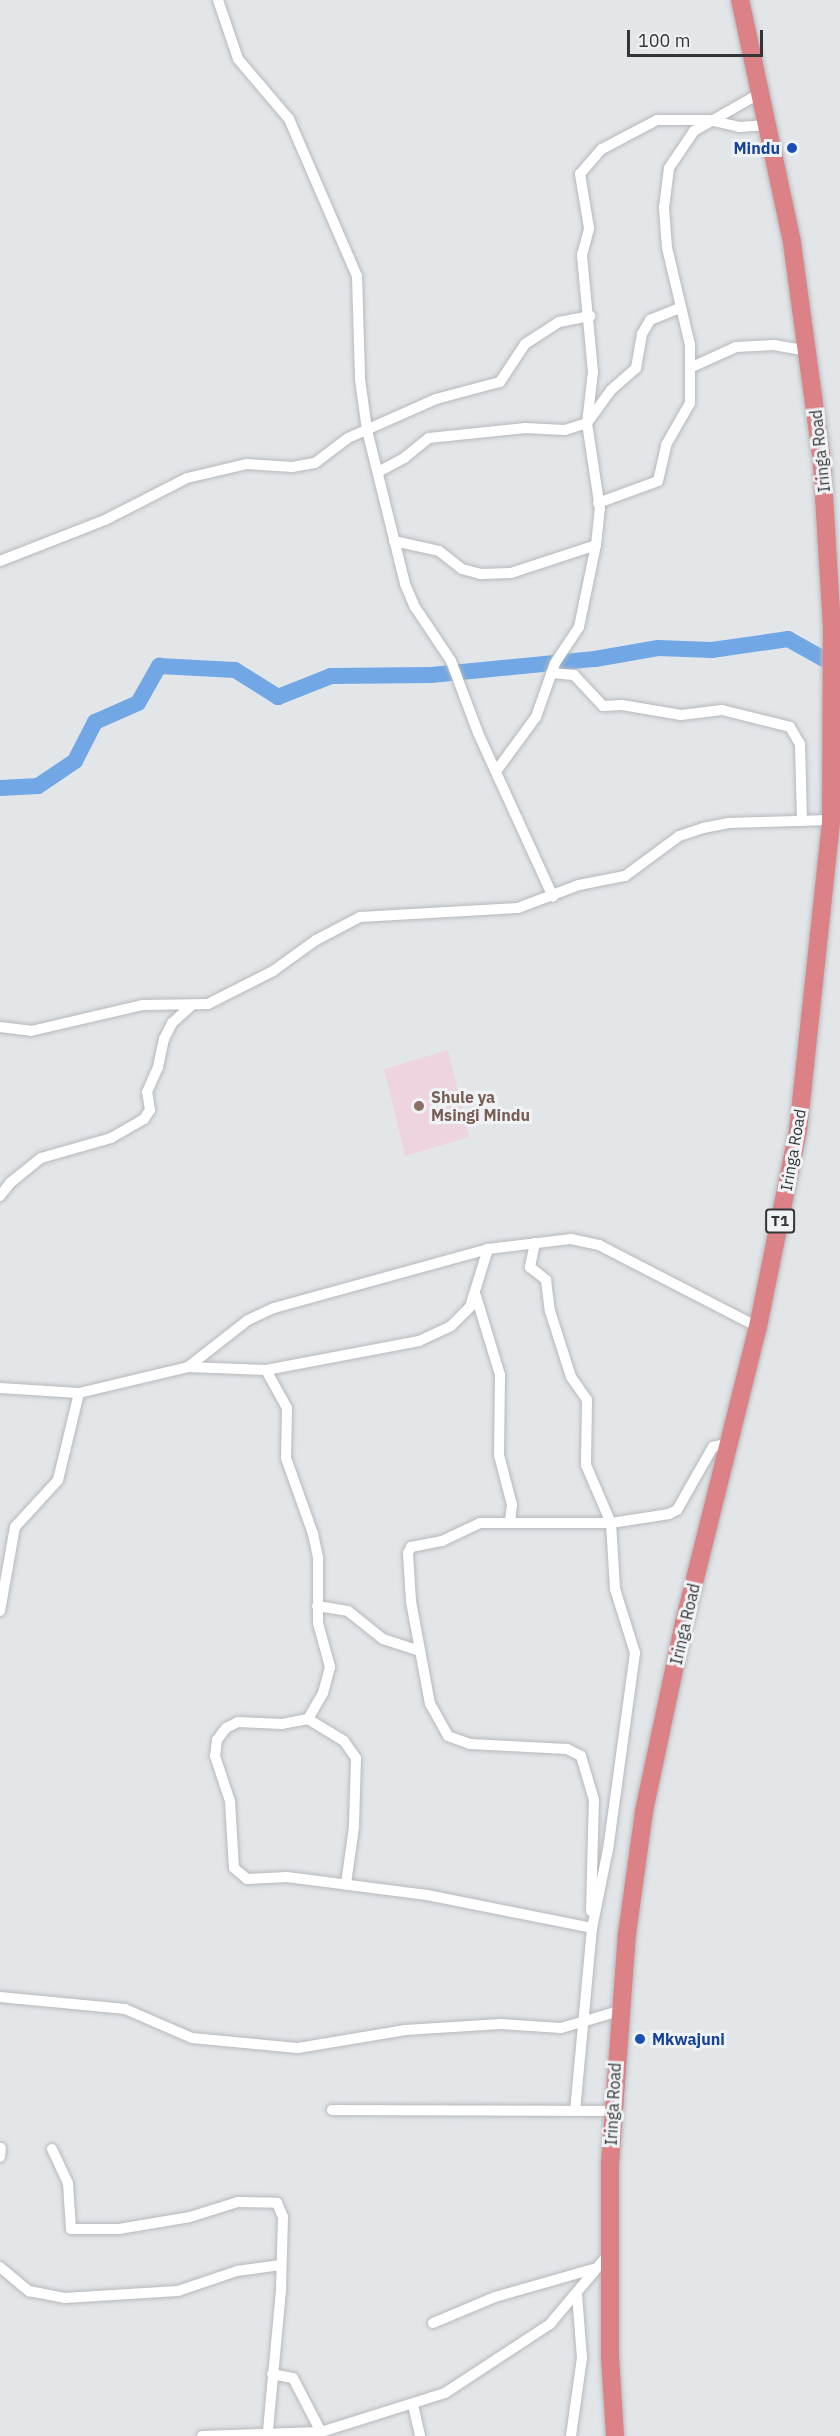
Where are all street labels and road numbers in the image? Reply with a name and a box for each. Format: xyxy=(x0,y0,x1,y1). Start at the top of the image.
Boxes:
street label: Iringa Road xyxy=(806,409,834,493)
street label: Iringa Road xyxy=(776,1108,810,1192)
road number: T1 xyxy=(765,1209,795,1233)
street label: Iringa Road xyxy=(666,1581,704,1667)
street label: Iringa Road xyxy=(601,2062,625,2146)

